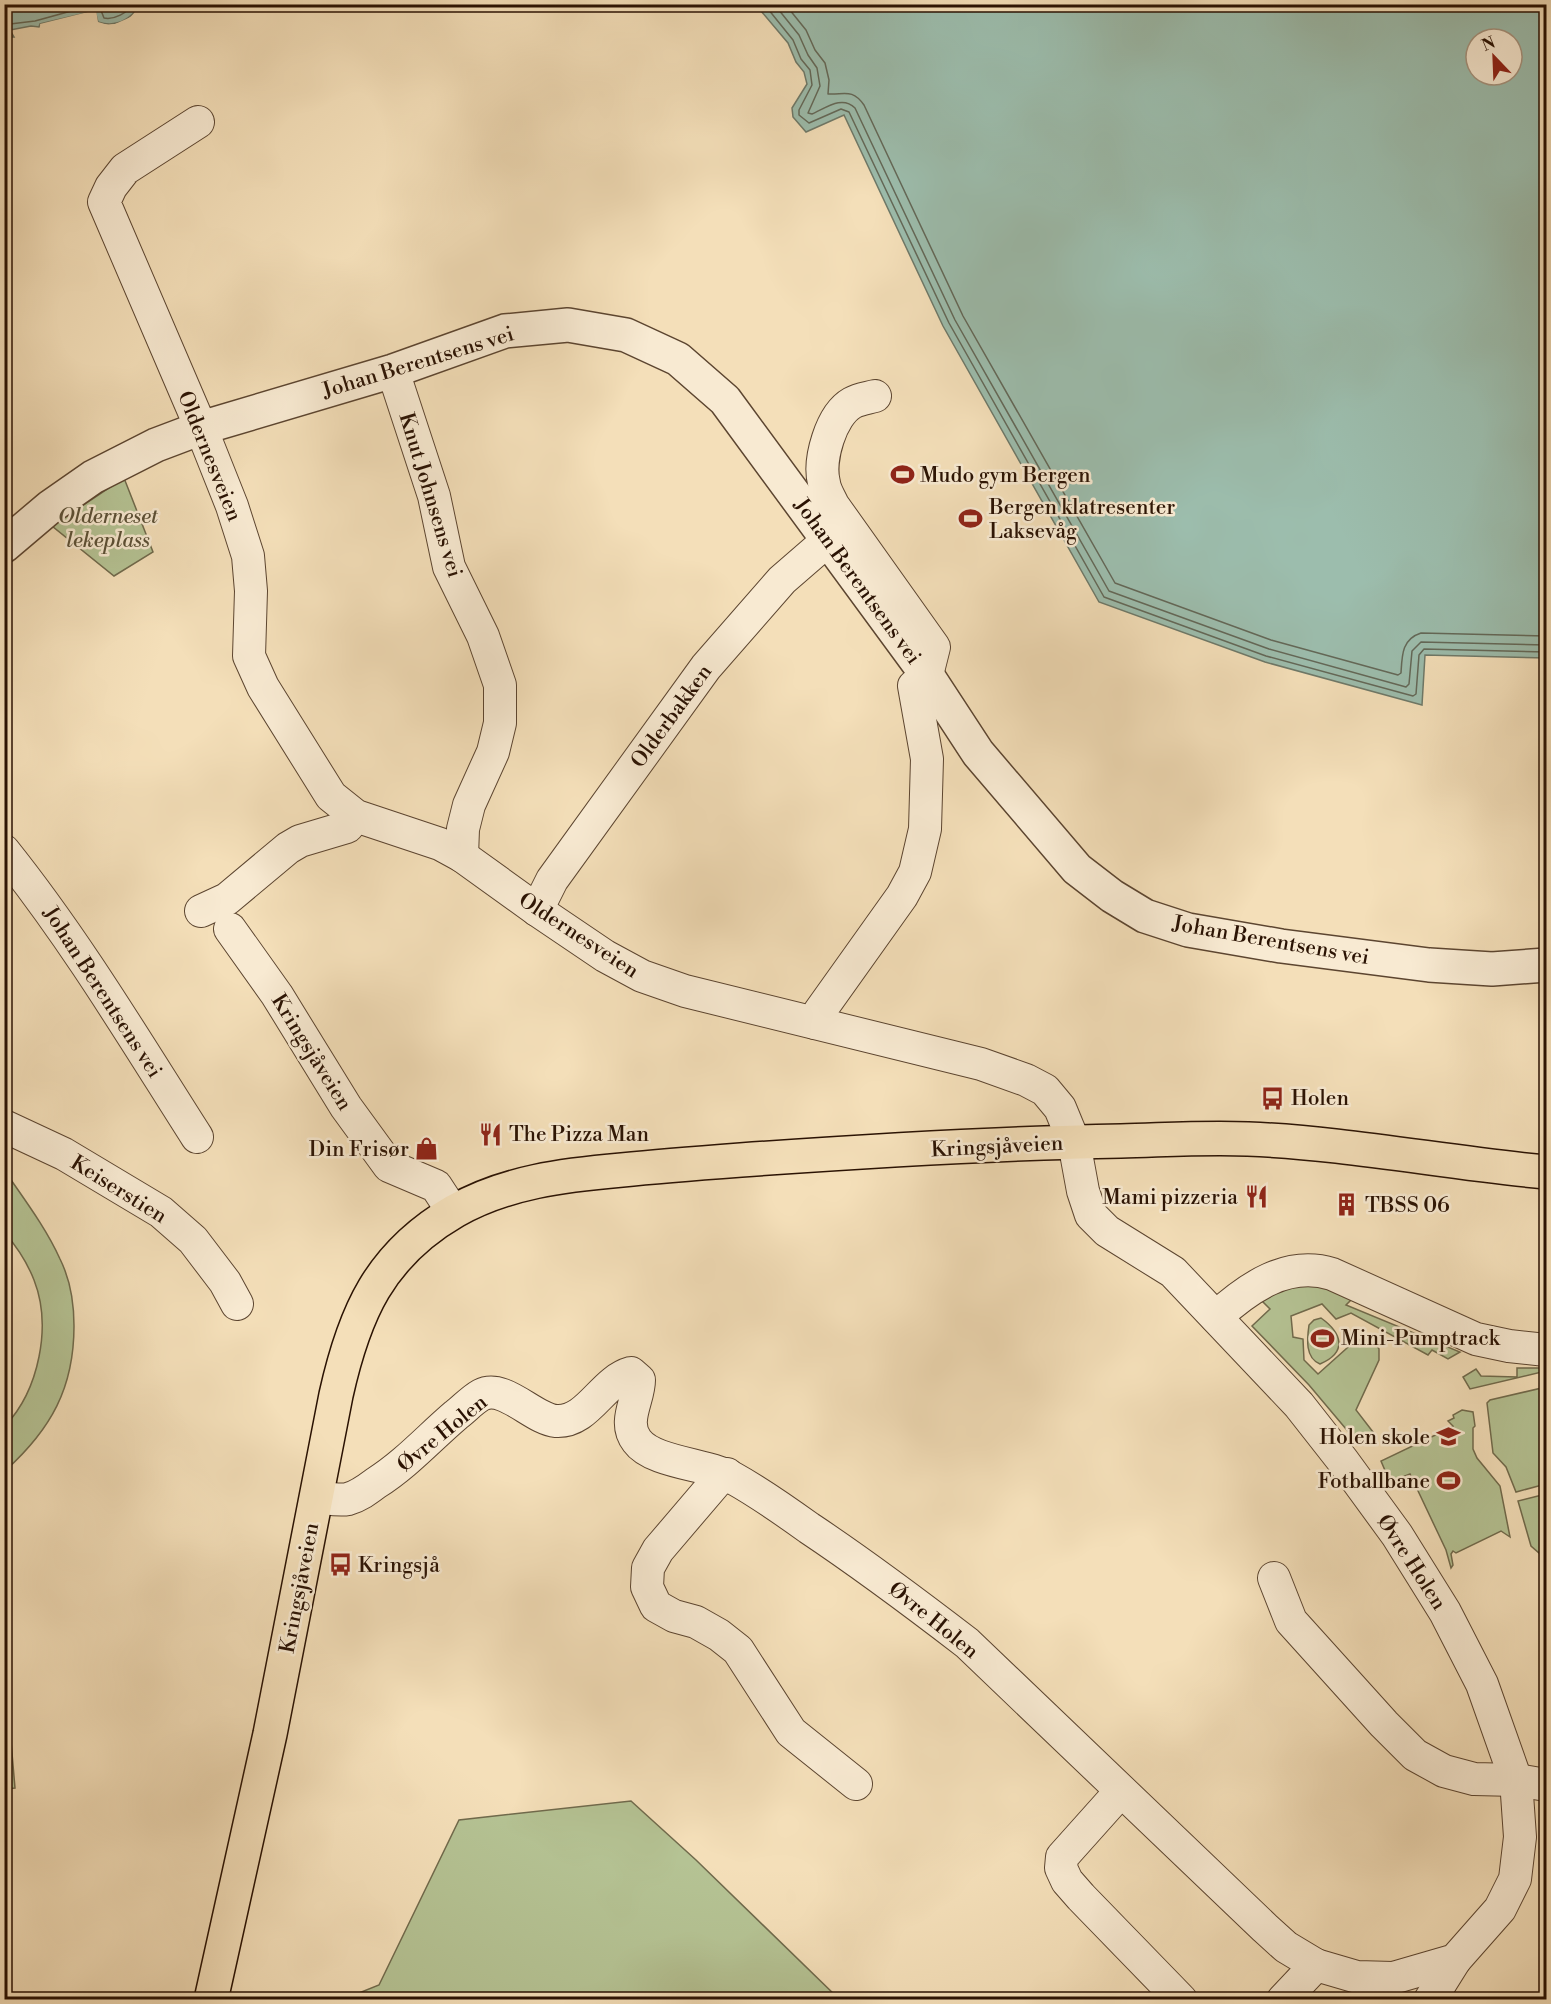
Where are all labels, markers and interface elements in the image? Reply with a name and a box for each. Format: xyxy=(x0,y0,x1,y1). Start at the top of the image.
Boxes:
north arrow xyxy=(1464,27,1524,87)
text: N xyxy=(1479,32,1499,56)
street label: Johan Berentsens vei xyxy=(318,321,517,405)
street label: Oldernesveien xyxy=(171,387,247,526)
street label: Knut Johnsens vei xyxy=(393,410,467,581)
sports icon: Mudo gym Bergen xyxy=(889,462,915,488)
place label: Mudo gym Bergen xyxy=(920,463,1091,489)
street label: Johan Berentsens vei xyxy=(788,493,926,670)
place label: Bergen klatresenter Laksevåg xyxy=(988,495,1175,545)
park label: Olderneset lekeplass xyxy=(58,504,159,554)
sports icon: Bergen klatresenter Laksevåg xyxy=(958,506,984,532)
street label: Olderbakken xyxy=(626,659,718,773)
street label: Oldernesveien xyxy=(513,887,644,985)
street label: Johan Berentsens vei xyxy=(36,901,167,1083)
street label: Johan Berentsens vei xyxy=(1170,911,1371,971)
street label: Kringsjåveien xyxy=(265,989,358,1116)
bus stop icon: Holen xyxy=(1260,1085,1286,1111)
place label: Holen xyxy=(1291,1086,1349,1112)
restaurant icon: The Pizza Man xyxy=(478,1121,504,1147)
place label: The Pizza Man xyxy=(509,1122,649,1148)
street label: Kringsjåveien xyxy=(930,1131,1064,1163)
shop icon: Din Frisør xyxy=(414,1136,440,1162)
place label: Din Frisør xyxy=(309,1137,409,1163)
street label: Keiserstien xyxy=(66,1150,172,1230)
restaurant icon: Mami pizzeria xyxy=(1243,1184,1269,1210)
place label: Mami pizzeria xyxy=(1102,1185,1238,1211)
building icon: TBSS 06 xyxy=(1334,1192,1360,1218)
place label: TBSS 06 xyxy=(1365,1193,1450,1219)
sports icon: Mini-Pumptrack xyxy=(1310,1325,1336,1351)
place label: Mini-Pumptrack xyxy=(1341,1326,1501,1352)
street label: Øvre Holen xyxy=(392,1389,493,1478)
school or university icon: Holen skole xyxy=(1435,1424,1461,1450)
place label: Holen skole xyxy=(1319,1425,1430,1451)
sports icon: Fotballbane xyxy=(1435,1468,1461,1494)
place label: Fotballbane xyxy=(1318,1469,1430,1495)
street label: Øvre Holen xyxy=(1371,1510,1452,1615)
street label: Kringsjåveien xyxy=(275,1520,325,1656)
bus stop icon: Kringsjå xyxy=(327,1552,353,1578)
place label: Kringsjå xyxy=(358,1553,440,1579)
street label: Øvre Holen xyxy=(883,1577,984,1665)

